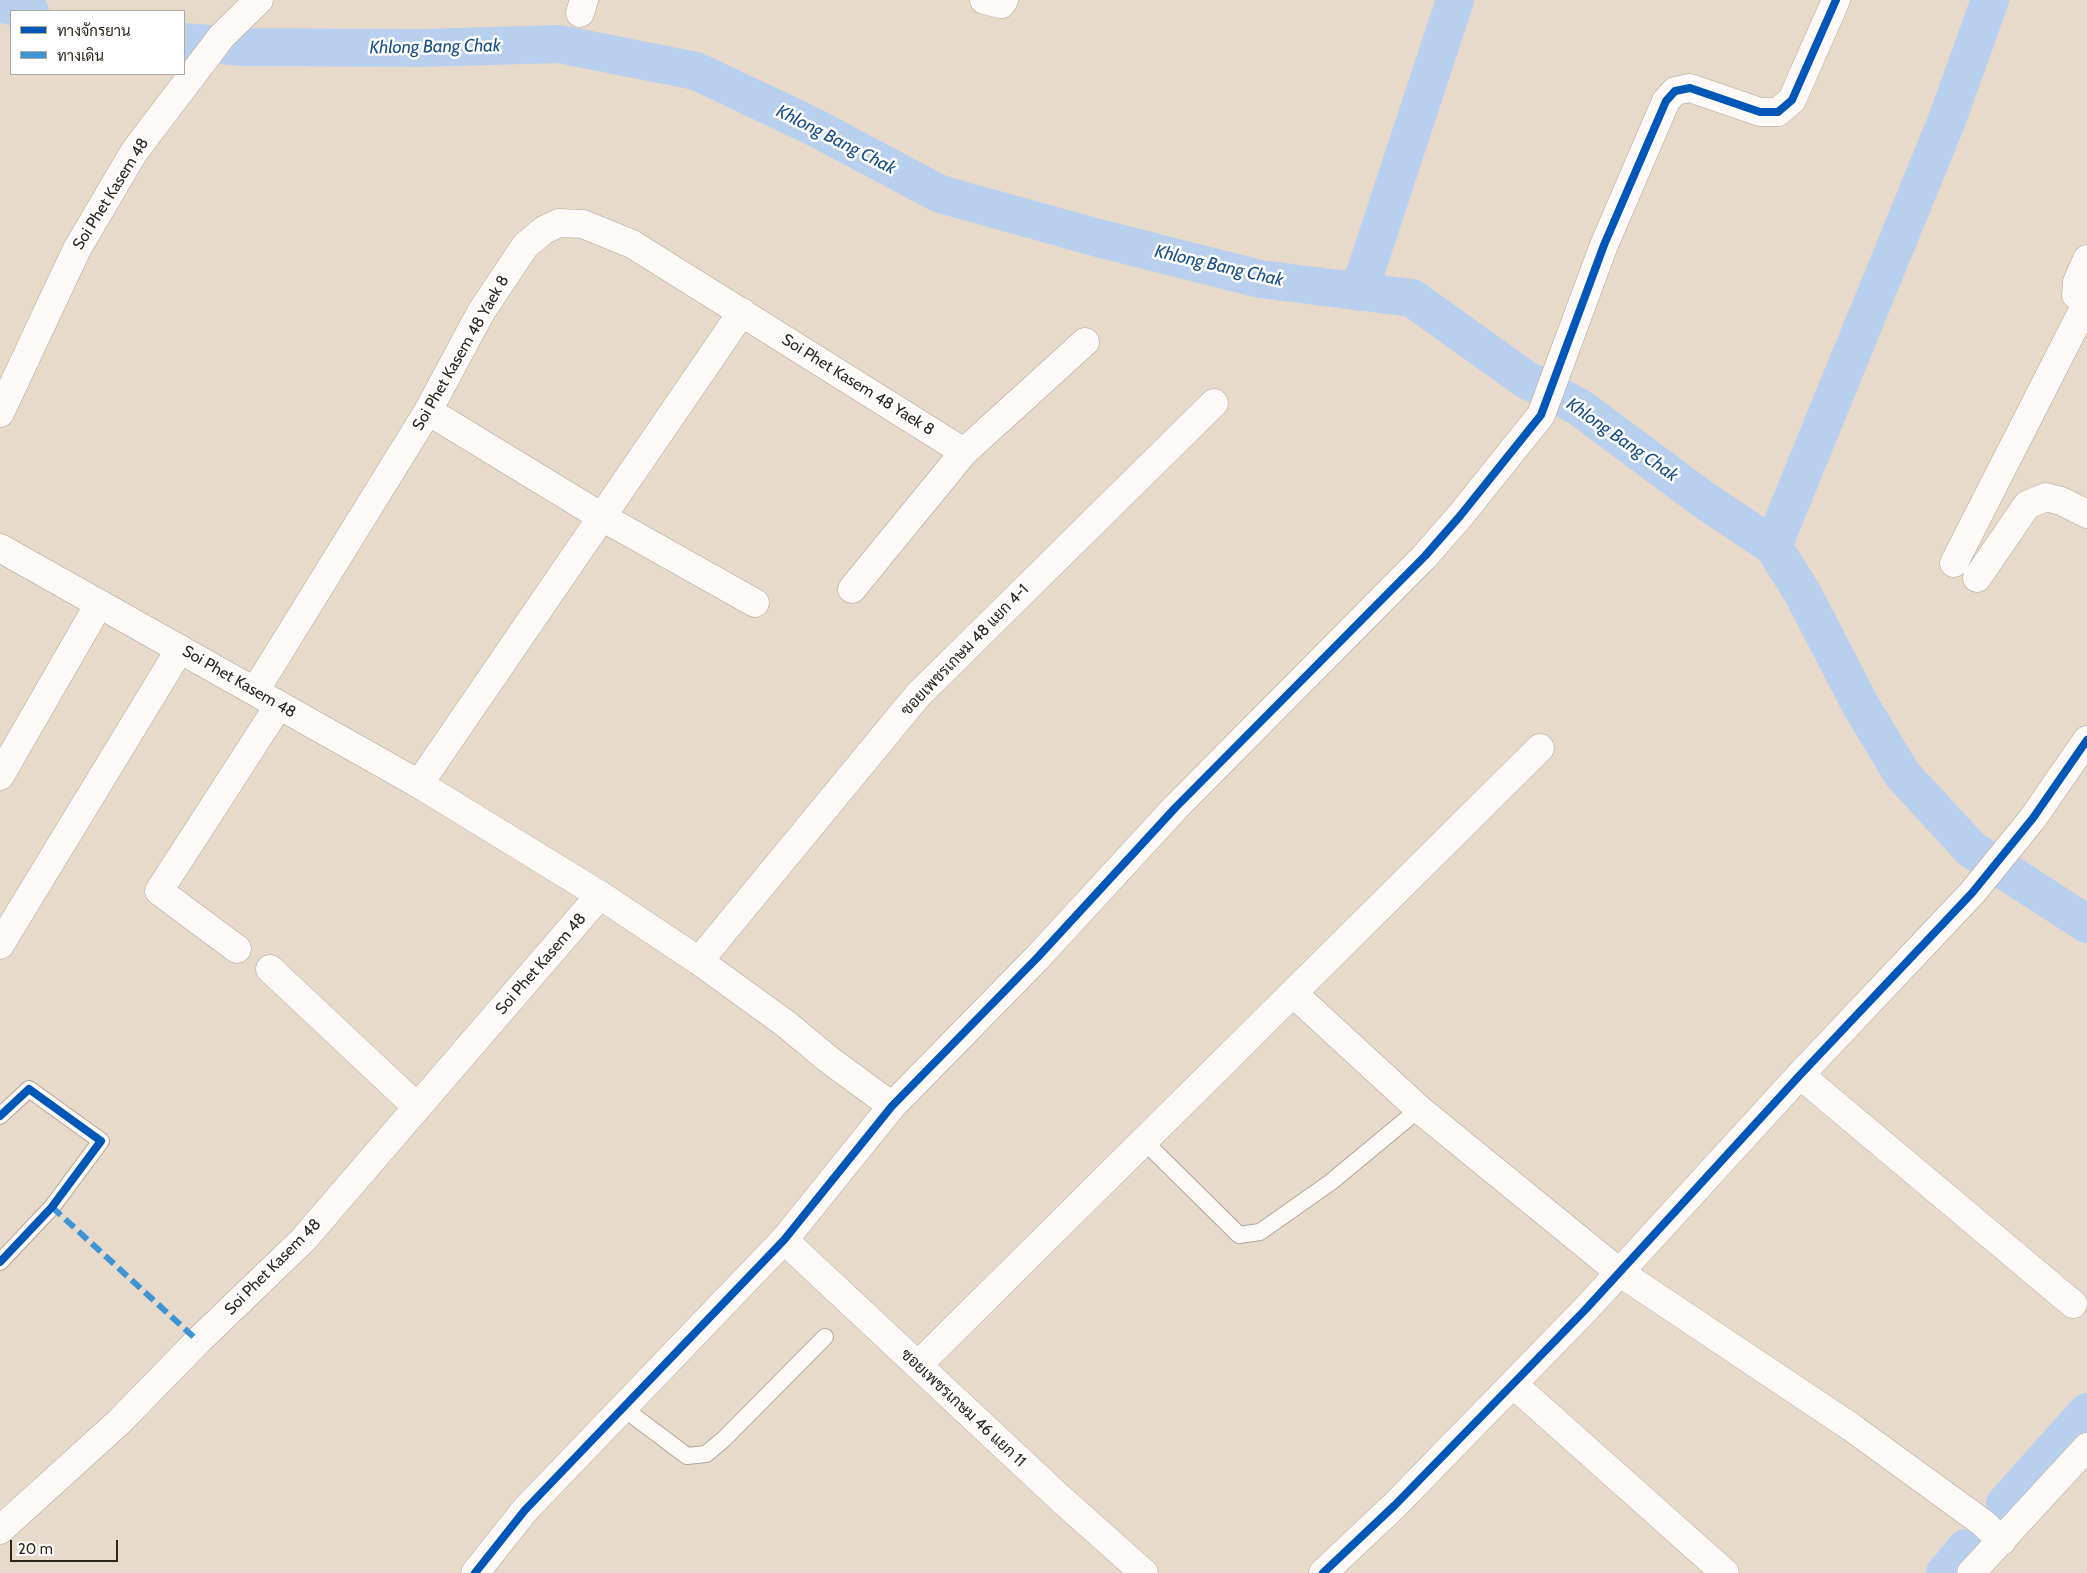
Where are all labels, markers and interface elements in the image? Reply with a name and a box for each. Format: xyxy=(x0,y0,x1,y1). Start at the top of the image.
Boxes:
legend xyxy=(10,10,185,75)
text: ทางจักรยาน xyxy=(57,22,131,40)
water label: Khlong Bang Chak xyxy=(369,35,501,59)
text: ทางเดิน xyxy=(57,47,104,65)
water label: Khlong Bang Chak xyxy=(773,101,899,179)
street label: Soi Phet Kasem 48 xyxy=(69,135,153,253)
water label: Khlong Bang Chak xyxy=(1153,241,1285,291)
street label: Soi Phet Kasem 48 Yaek 8 xyxy=(409,272,513,434)
street label: Soi Phet Kasem 48 Yaek 8 xyxy=(778,330,938,440)
water label: Khlong Bang Chak xyxy=(1562,394,1682,486)
street label: ซอยเพชรเกษม 48 แยก 4-1 xyxy=(897,580,1033,720)
street label: Soi Phet Kasem 48 xyxy=(179,642,299,722)
street label: Soi Phet Kasem 48 xyxy=(492,909,590,1019)
street label: Soi Phet Kasem 48 xyxy=(221,1215,325,1319)
street label: ซอยเพชรเกษม 46 แยก 11 xyxy=(896,1345,1030,1471)
scale bar xyxy=(12,1530,120,1562)
text: 20 m xyxy=(18,1540,53,1558)

